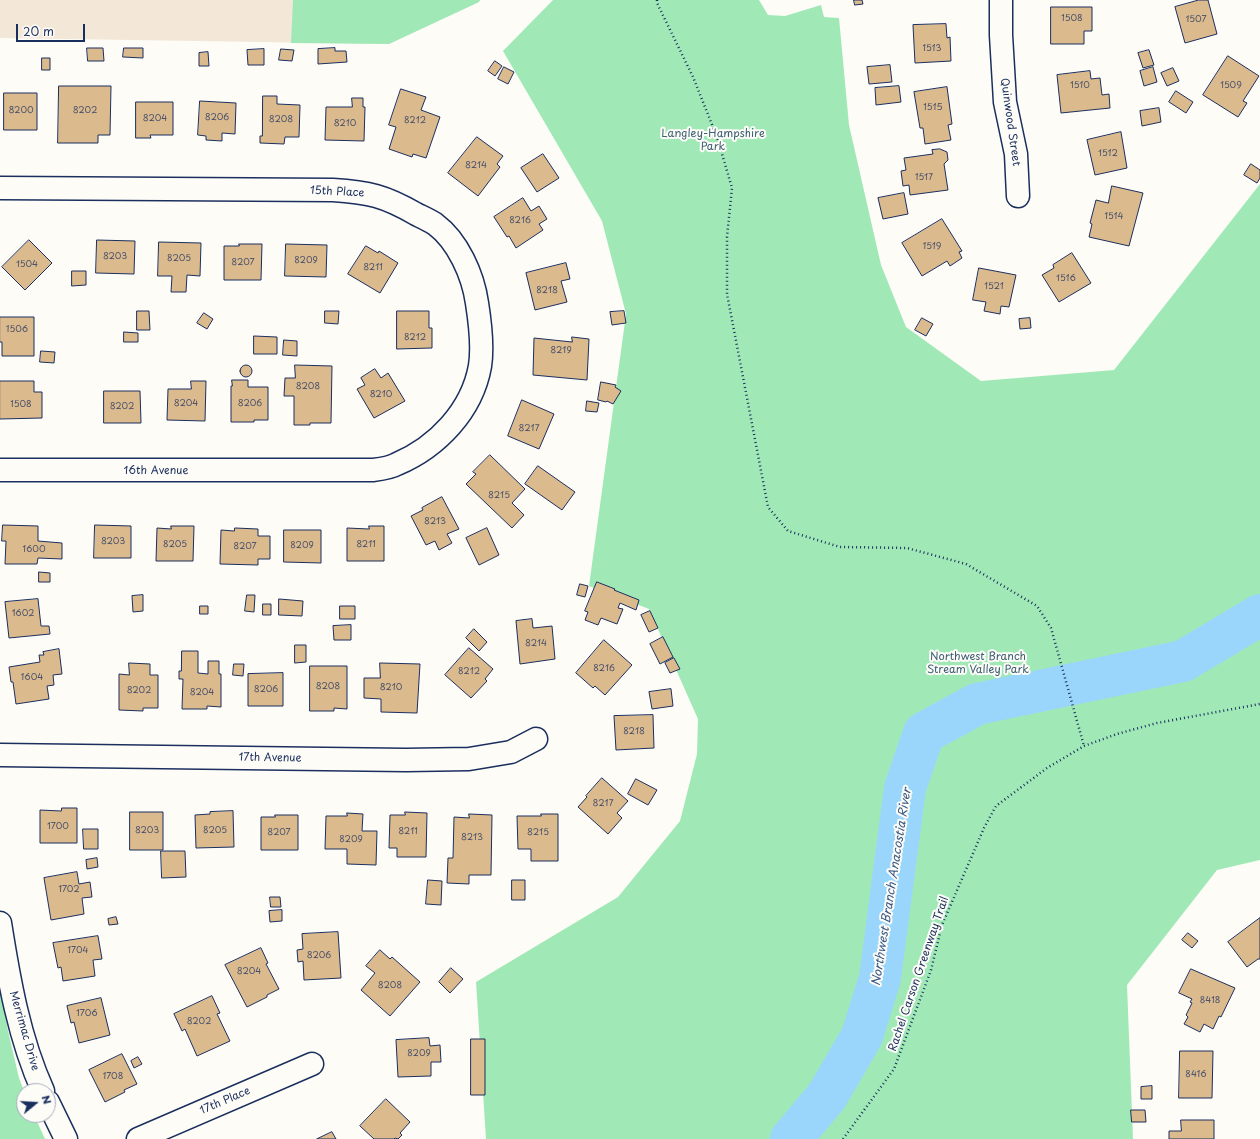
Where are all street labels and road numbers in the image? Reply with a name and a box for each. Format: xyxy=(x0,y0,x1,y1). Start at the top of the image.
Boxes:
street label: Quinwood Street xyxy=(997,77,1023,167)
street label: 15th Place xyxy=(310,184,364,200)
street label: 16th Avenue xyxy=(124,464,188,478)
street label: 17th Avenue xyxy=(238,751,302,765)
street label: Rachel Carson Greenway Trail xyxy=(886,895,952,1053)
street label: Merrimac Drive xyxy=(6,990,42,1072)
street label: 17th Place xyxy=(198,1084,252,1118)

